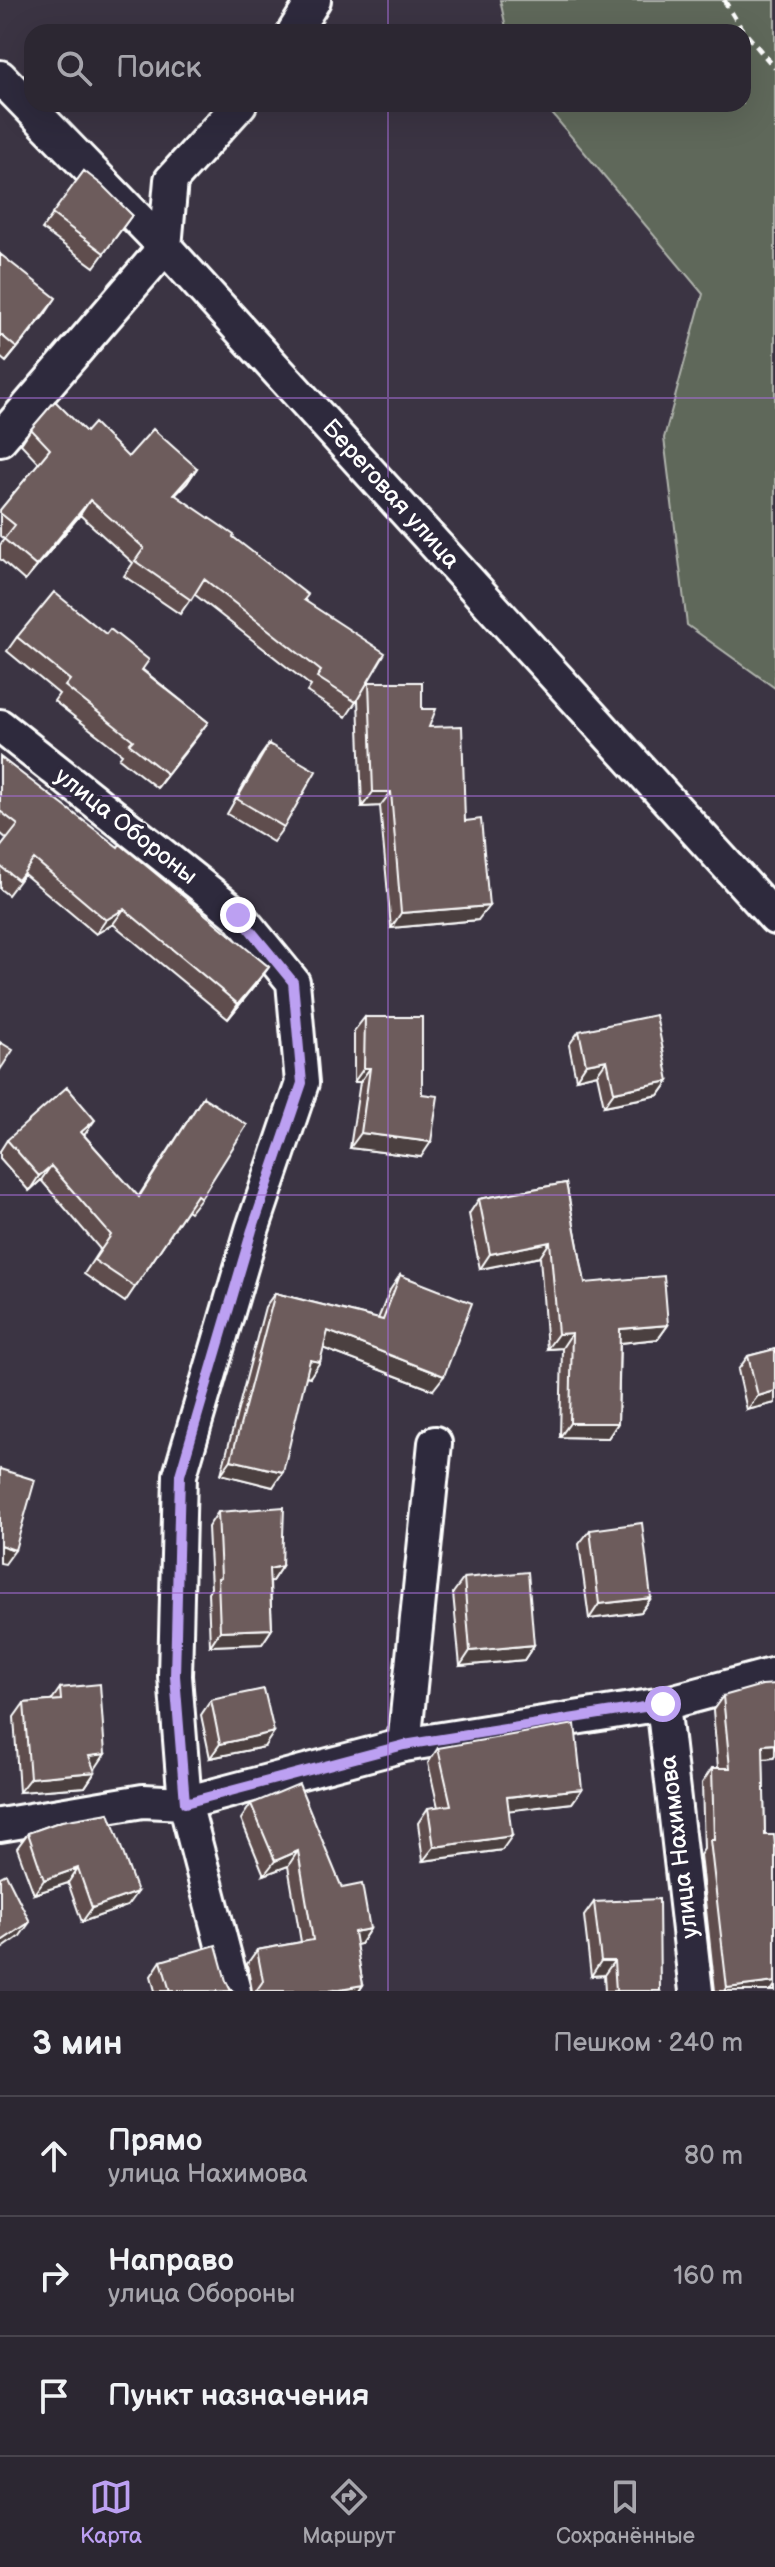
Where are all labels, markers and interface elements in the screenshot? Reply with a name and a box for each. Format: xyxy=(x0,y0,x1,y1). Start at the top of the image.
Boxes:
search box xyxy=(24,24,751,112)
icon: search xyxy=(52,46,96,90)
text: Поиск xyxy=(116,50,202,86)
street label: Береговая улица xyxy=(316,413,466,575)
street label: улица Обороны xyxy=(49,761,203,891)
route end xyxy=(220,897,256,933)
route start xyxy=(645,1686,681,1722)
street label: улица Нахимова xyxy=(653,1754,705,1940)
text: 3 мин xyxy=(32,2023,123,2064)
text: Пешком · 240 m xyxy=(553,2028,743,2059)
text: Прямо xyxy=(108,2123,202,2159)
icon: ahead xyxy=(32,2134,76,2178)
text: 80 m xyxy=(684,2141,743,2172)
text: улица Нахимова xyxy=(108,2159,308,2190)
text: Направо xyxy=(108,2243,234,2279)
icon: right xyxy=(32,2254,76,2298)
text: 160 m xyxy=(673,2261,743,2292)
text: улица Обороны xyxy=(108,2279,295,2310)
icon: arrive xyxy=(32,2374,76,2418)
text: Пункт назначения xyxy=(108,2378,369,2414)
tab: Карта xyxy=(80,2475,142,2550)
tab: Маршрут xyxy=(302,2475,396,2550)
tab: Сохранённые xyxy=(556,2475,695,2550)

